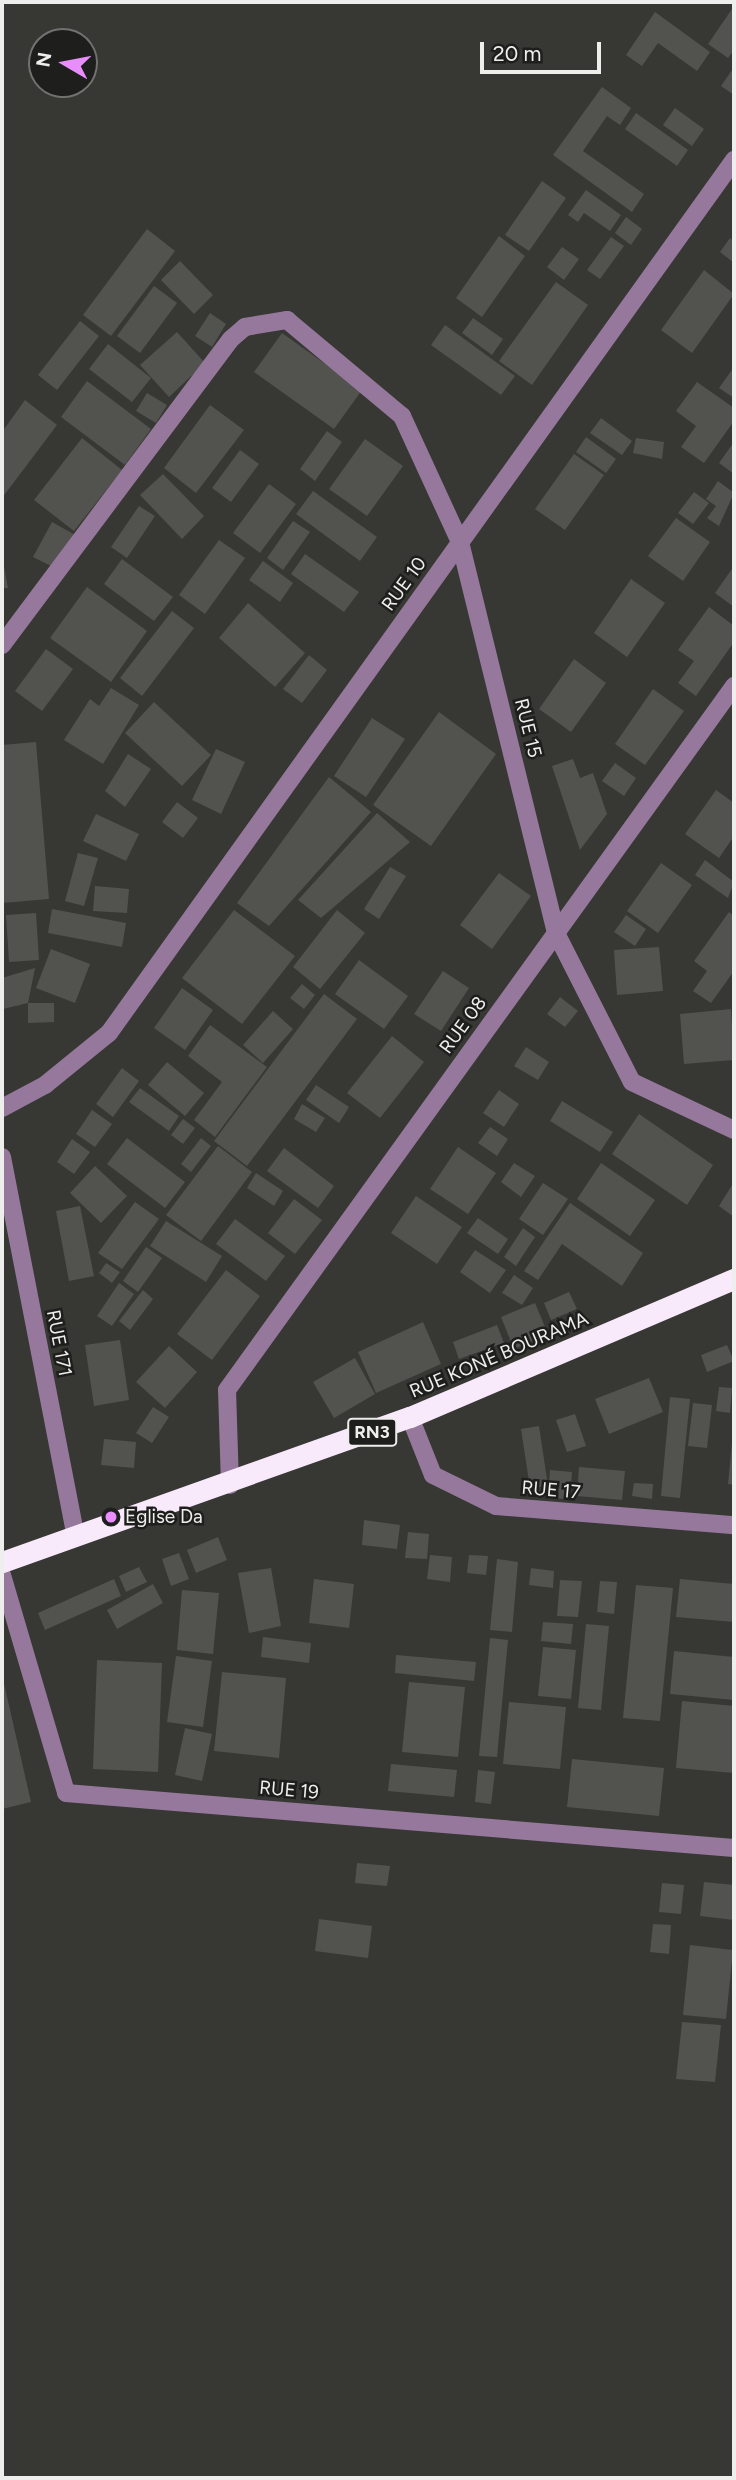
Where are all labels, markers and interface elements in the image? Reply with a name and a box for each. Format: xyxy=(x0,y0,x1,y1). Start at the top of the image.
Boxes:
north arrow xyxy=(28,28,98,98)
scale bar xyxy=(484,28,605,72)
text: 20 m xyxy=(493,41,541,66)
text: N xyxy=(31,50,56,69)
street label: RUE 10 xyxy=(377,553,431,615)
street label: RUE 15 xyxy=(510,696,546,760)
street label: RUE 08 xyxy=(435,992,491,1058)
street label: RUE KONÉ BOURAMA xyxy=(406,1307,592,1403)
street label: RUE 171 xyxy=(41,1308,77,1378)
road number: RN3 xyxy=(346,1418,398,1447)
street label: RUE 17 xyxy=(520,1476,582,1504)
place label: Eglise Da xyxy=(125,1506,203,1528)
marker: Eglise Da xyxy=(103,1509,119,1525)
street label: RUE 19 xyxy=(258,1776,320,1804)

